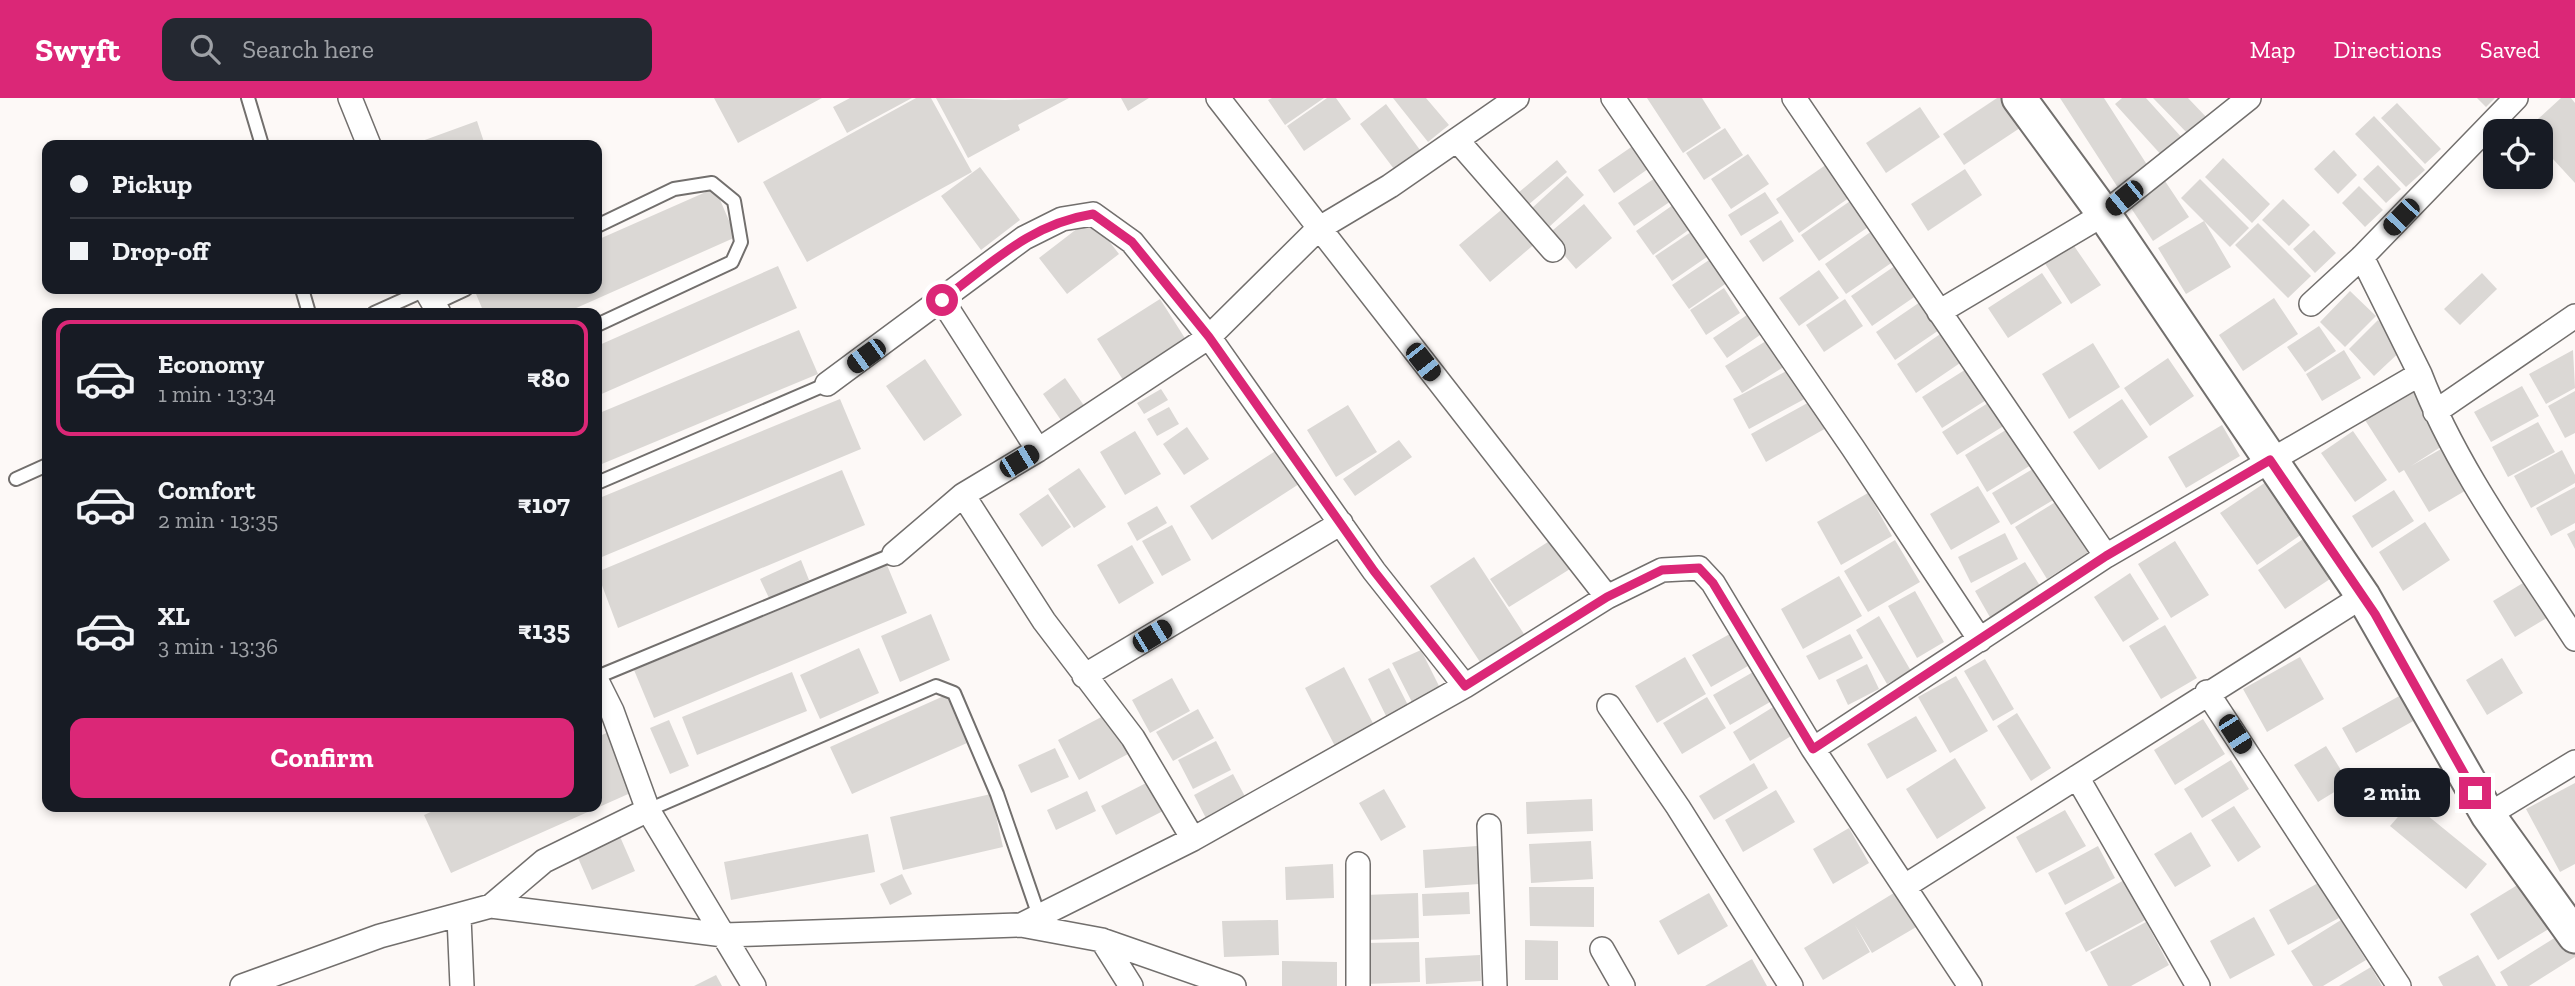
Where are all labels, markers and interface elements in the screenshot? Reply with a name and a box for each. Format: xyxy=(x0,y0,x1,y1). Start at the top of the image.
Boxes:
search box xyxy=(162,18,652,81)
text: Swyft xyxy=(35,30,120,69)
icon: search xyxy=(186,30,224,68)
text: Search here xyxy=(242,33,374,65)
text: Map xyxy=(2250,35,2296,64)
text: Directions xyxy=(2334,35,2442,64)
text: Saved xyxy=(2480,35,2540,64)
map controls xyxy=(2483,119,2553,189)
button: locate xyxy=(2483,119,2553,189)
text: Pickup xyxy=(112,168,192,200)
car xyxy=(2102,177,2147,219)
car xyxy=(2379,195,2424,239)
text: Drop-off xyxy=(112,235,209,267)
route start xyxy=(926,284,958,316)
car xyxy=(843,335,890,377)
car xyxy=(1402,339,1445,385)
icon: car xyxy=(74,347,137,410)
text: Economy xyxy=(158,348,264,380)
text: ₹80 xyxy=(527,362,570,394)
text: 1 min · 13:34 xyxy=(158,380,276,408)
car xyxy=(996,441,1043,481)
icon: car xyxy=(74,473,137,536)
text: Comfort xyxy=(158,474,255,506)
text: ₹107 xyxy=(518,488,570,520)
text: 2 min · 13:35 xyxy=(158,506,278,534)
icon: car xyxy=(74,599,137,662)
text: XL xyxy=(158,600,190,632)
text: ₹135 xyxy=(518,614,570,646)
car xyxy=(1129,616,1176,656)
text: 3 min · 13:36 xyxy=(158,632,278,660)
car xyxy=(2215,711,2256,757)
button: Confirm xyxy=(70,718,574,798)
callout: 2 min xyxy=(2335,768,2450,818)
route end xyxy=(2459,777,2491,809)
text: 2 min xyxy=(2363,778,2421,806)

